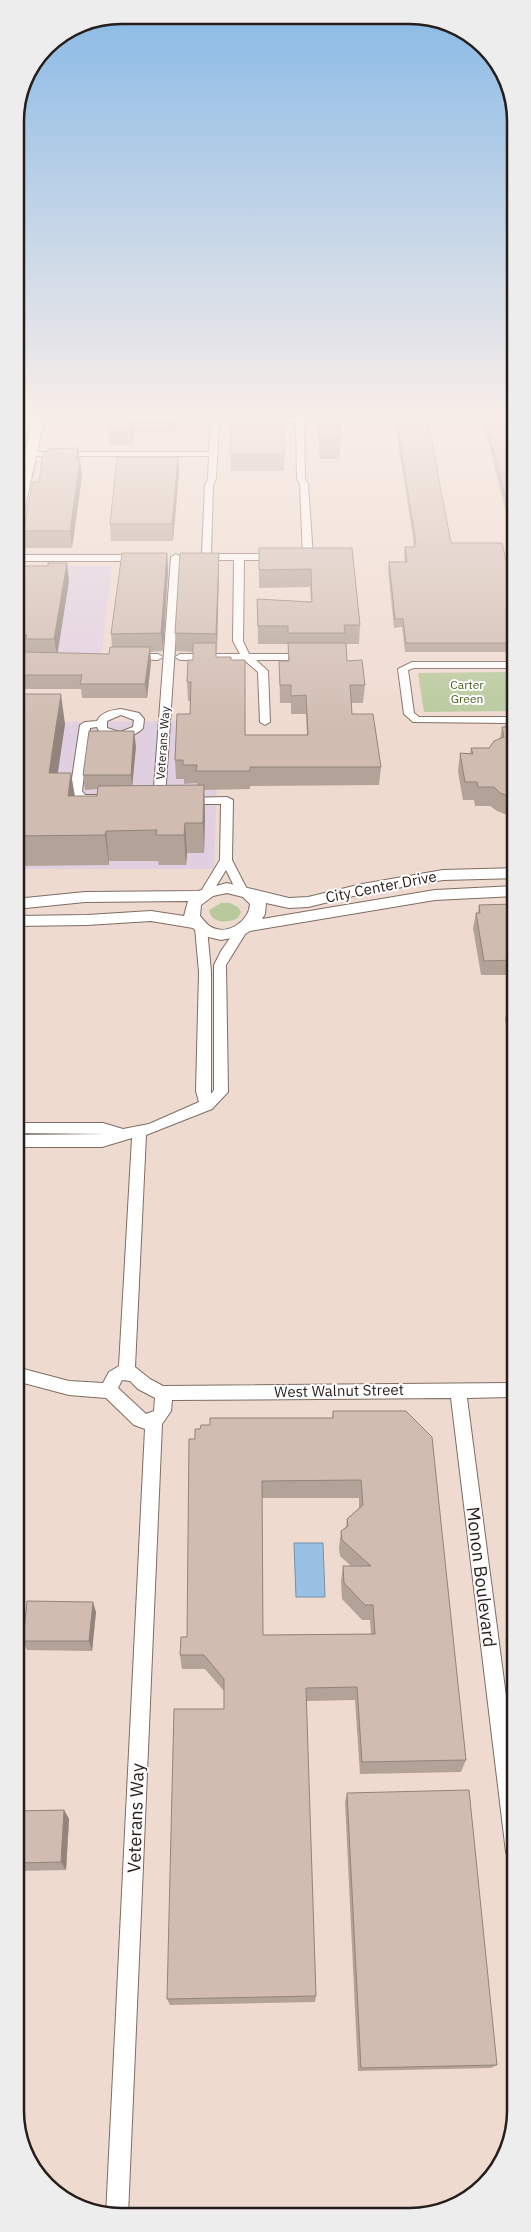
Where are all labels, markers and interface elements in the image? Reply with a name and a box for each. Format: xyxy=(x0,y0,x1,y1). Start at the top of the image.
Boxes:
park label: Carter Green xyxy=(450,677,484,706)
street label: Veterans Way xyxy=(152,706,173,780)
street label: City Center Drive xyxy=(324,866,438,907)
street label: West Walnut Street xyxy=(274,1380,404,1401)
street label: Monon Boulevard xyxy=(461,1505,502,1649)
street label: Veterans Way xyxy=(122,1763,149,1873)

